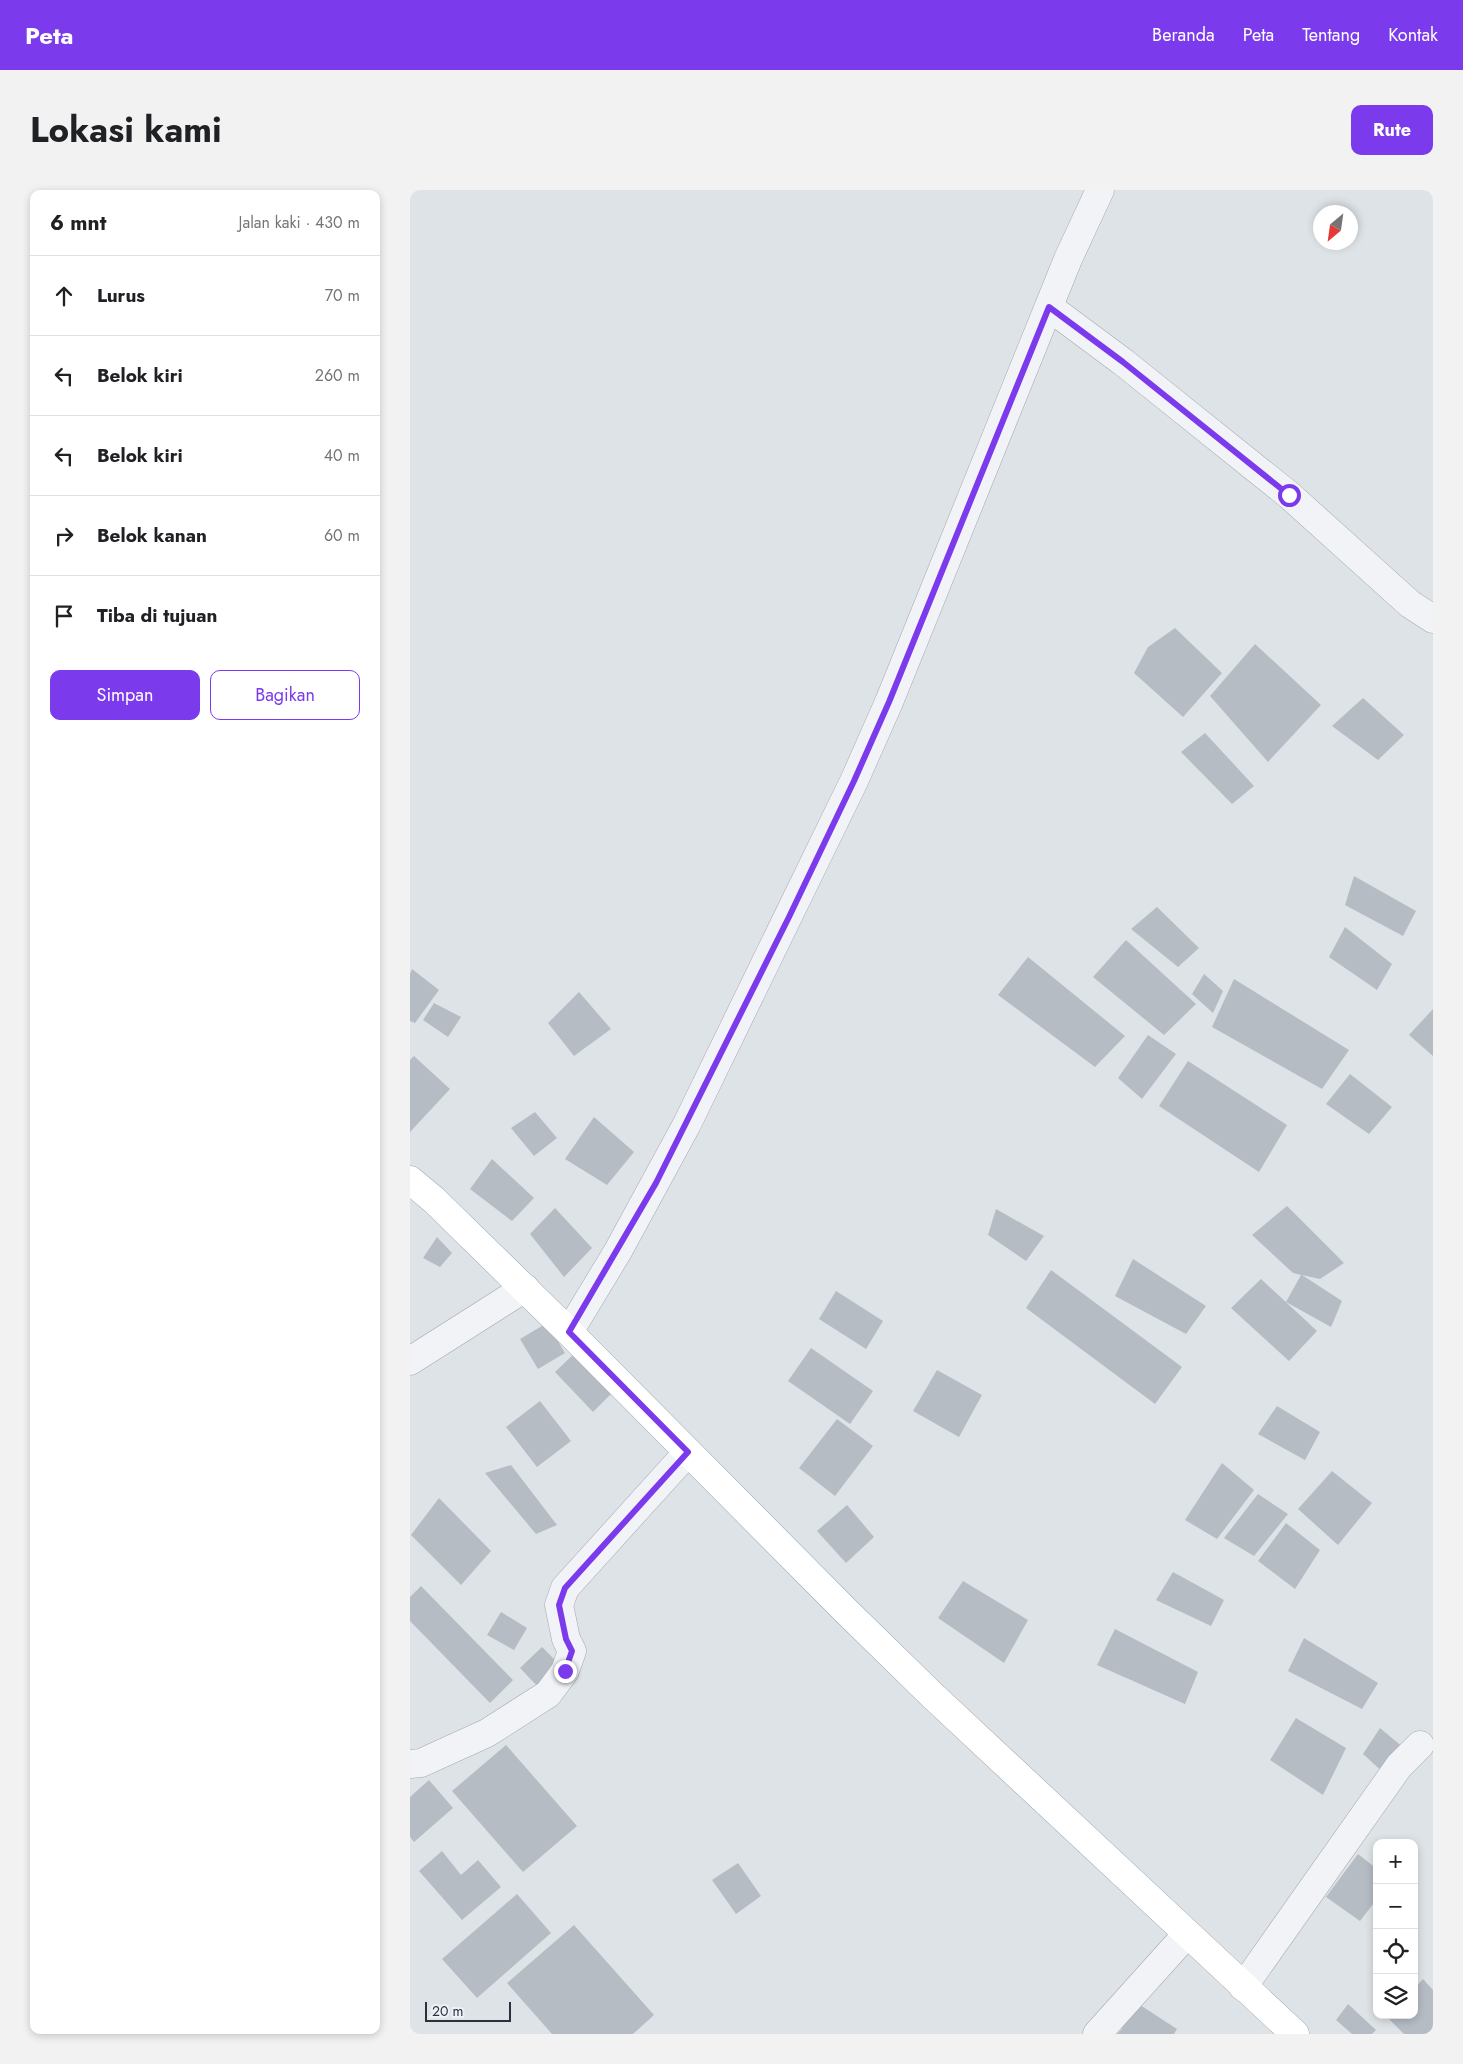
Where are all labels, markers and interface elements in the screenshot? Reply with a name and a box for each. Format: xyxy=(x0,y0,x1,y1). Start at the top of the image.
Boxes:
text: Peta xyxy=(25,18,74,53)
text: Beranda xyxy=(1152,22,1215,48)
text: Peta xyxy=(1243,22,1274,48)
text: Tentang xyxy=(1302,22,1360,48)
text: Kontak xyxy=(1388,22,1438,48)
text: Lokasi kami xyxy=(30,105,222,155)
button: Rute xyxy=(1351,105,1433,155)
north arrow xyxy=(1313,205,1358,250)
text: 6 mnt xyxy=(50,208,106,238)
text: Jalan kaki · 430 m xyxy=(239,211,360,234)
icon: ahead xyxy=(50,282,78,310)
text: Lurus xyxy=(97,282,145,309)
text: 70 m xyxy=(325,284,360,307)
icon: left xyxy=(50,362,78,390)
text: Belok kiri xyxy=(97,362,183,389)
text: 260 m xyxy=(315,364,360,387)
icon: left xyxy=(50,442,78,470)
text: Belok kiri xyxy=(97,442,183,469)
text: 40 m xyxy=(324,444,360,467)
route start xyxy=(1278,484,1301,507)
icon: right xyxy=(50,522,78,550)
text: Belok kanan xyxy=(97,522,207,549)
text: 60 m xyxy=(324,524,360,547)
icon: arrive xyxy=(50,602,78,630)
text: Tiba di tujuan xyxy=(97,602,217,629)
button: Simpan xyxy=(50,670,200,720)
button: Bagikan xyxy=(210,670,360,720)
route end xyxy=(554,1660,577,1683)
map controls xyxy=(1373,1839,1418,2019)
button: + xyxy=(1373,1839,1418,1884)
button: − xyxy=(1373,1884,1418,1929)
button: locate xyxy=(1373,1929,1418,1974)
button: layers xyxy=(1373,1974,1418,2019)
scale bar xyxy=(425,1999,511,2022)
text: 20 m xyxy=(432,2001,464,2021)

